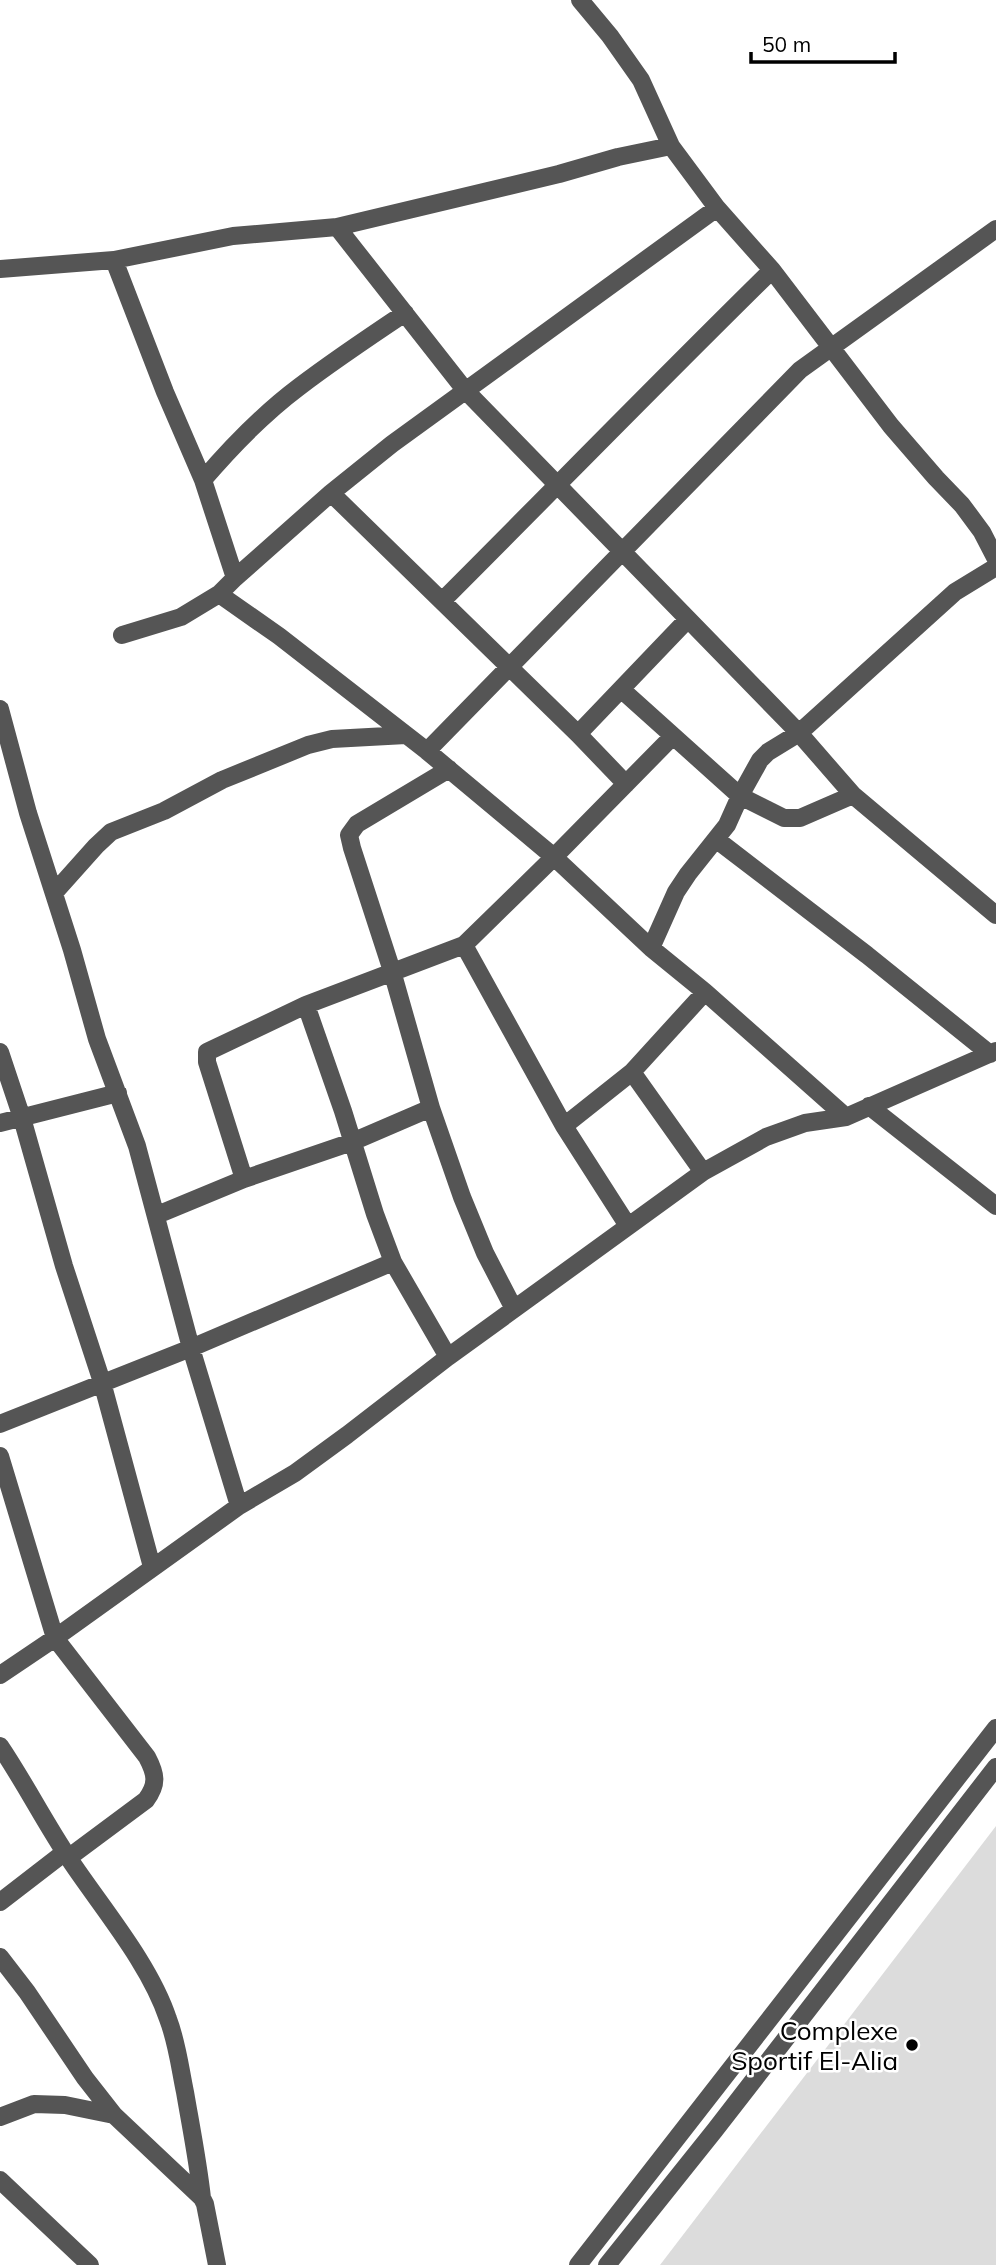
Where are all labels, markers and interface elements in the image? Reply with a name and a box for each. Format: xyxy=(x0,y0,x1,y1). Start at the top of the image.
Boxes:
scale bar xyxy=(751,21,894,65)
text: 50 m xyxy=(762,31,811,57)
place label: Complexe Sportif El-Alia xyxy=(731,2014,898,2077)
marker: Complexe Sportif El-Alia xyxy=(904,2037,920,2053)

